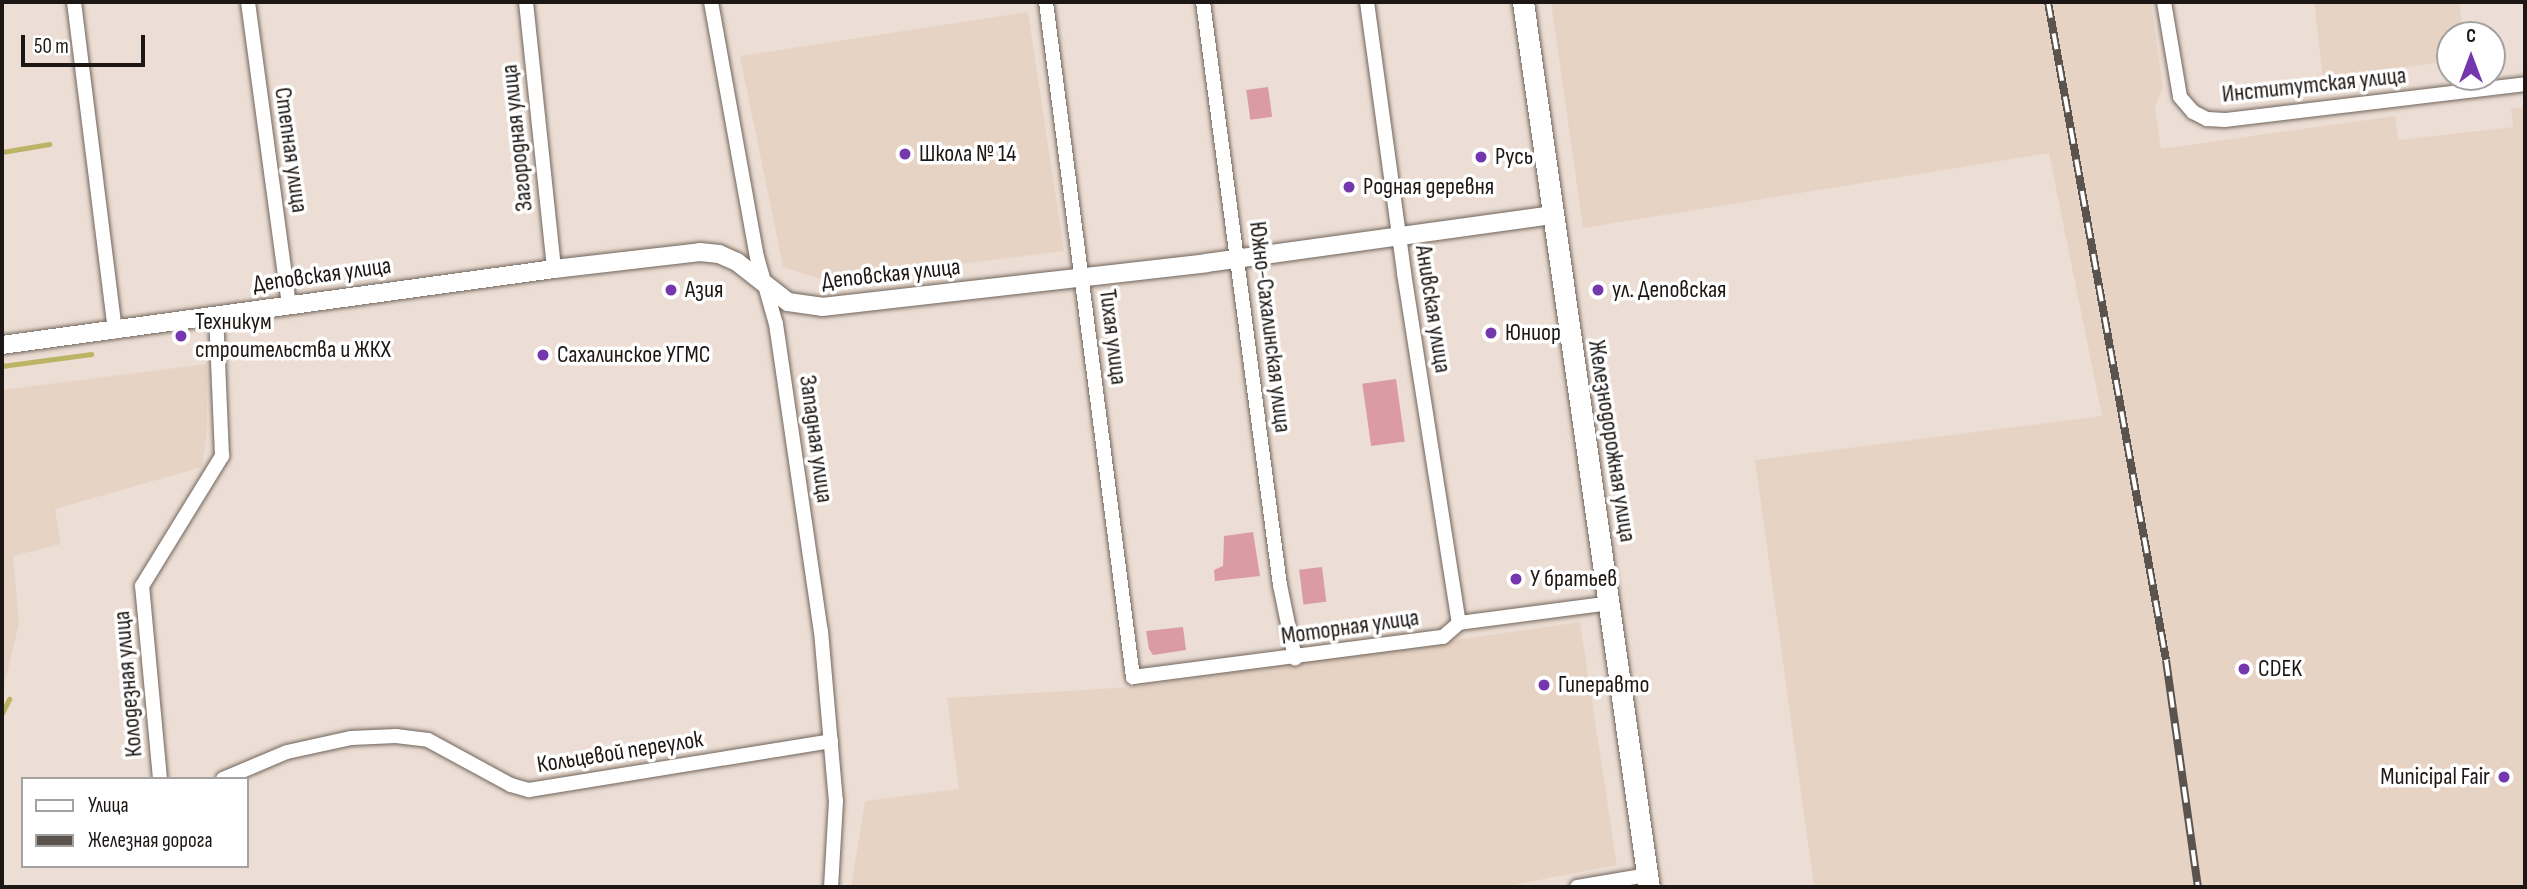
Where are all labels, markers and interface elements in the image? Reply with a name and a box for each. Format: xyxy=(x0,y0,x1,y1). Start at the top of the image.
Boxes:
scale bar xyxy=(24,21,149,65)
north arrow xyxy=(2436,21,2506,91)
text: С xyxy=(2466,25,2476,48)
text: 50 m xyxy=(34,34,69,59)
street label: Институтская улица xyxy=(2221,61,2407,109)
street label: Загородная улица xyxy=(495,63,539,213)
street label: Степная улица xyxy=(268,86,314,214)
place label: Школа № 14 xyxy=(919,140,1016,168)
place label: Русь xyxy=(1495,143,1533,171)
marker: Школа № 14 xyxy=(897,146,913,162)
marker: Русь xyxy=(1473,149,1489,165)
place label: Родная деревня xyxy=(1363,173,1494,201)
marker: Родная деревня xyxy=(1341,179,1357,195)
street label: Южно-Сахалинская улица xyxy=(1243,220,1297,434)
street label: Анивская улица xyxy=(1409,243,1457,375)
street label: Деповская улица xyxy=(251,251,393,299)
street label: Деповская улица xyxy=(820,252,962,296)
place label: Азия xyxy=(685,276,723,304)
place label: ул. Деповская xyxy=(1612,276,1727,304)
marker: Азия xyxy=(663,282,679,298)
marker: ул. Деповская xyxy=(1590,282,1606,298)
street label: Тихая улица xyxy=(1093,288,1133,386)
place label: Техникум строительства и ЖКХ xyxy=(195,308,391,364)
place label: Юниор xyxy=(1505,319,1561,347)
marker: Юниор xyxy=(1483,325,1499,341)
marker: Техникум строительства и ЖКХ xyxy=(173,328,189,344)
street label: Железнодорожная улица xyxy=(1582,338,1642,544)
place label: Сахалинское УГМС xyxy=(557,341,710,369)
marker: Сахалинское УГМС xyxy=(535,347,551,363)
street label: Западная улица xyxy=(793,373,839,505)
place label: У братьев xyxy=(1530,565,1617,593)
marker: У братьев xyxy=(1508,571,1524,587)
street label: Моторная улица xyxy=(1279,603,1421,651)
street label: Колодезная улица xyxy=(107,610,149,758)
place label: CDEK xyxy=(2258,655,2302,683)
marker: CDEK xyxy=(2236,661,2252,677)
place label: Гиперавто xyxy=(1558,671,1649,699)
marker: Гиперавто xyxy=(1536,677,1552,693)
street label: Кольцевой переулок xyxy=(535,725,705,779)
place label: Municipal Fair xyxy=(2380,763,2490,791)
marker: Municipal Fair xyxy=(2496,769,2512,785)
legend xyxy=(21,777,248,868)
text: Улица xyxy=(88,793,129,818)
text: Железная дорога xyxy=(88,828,213,853)

